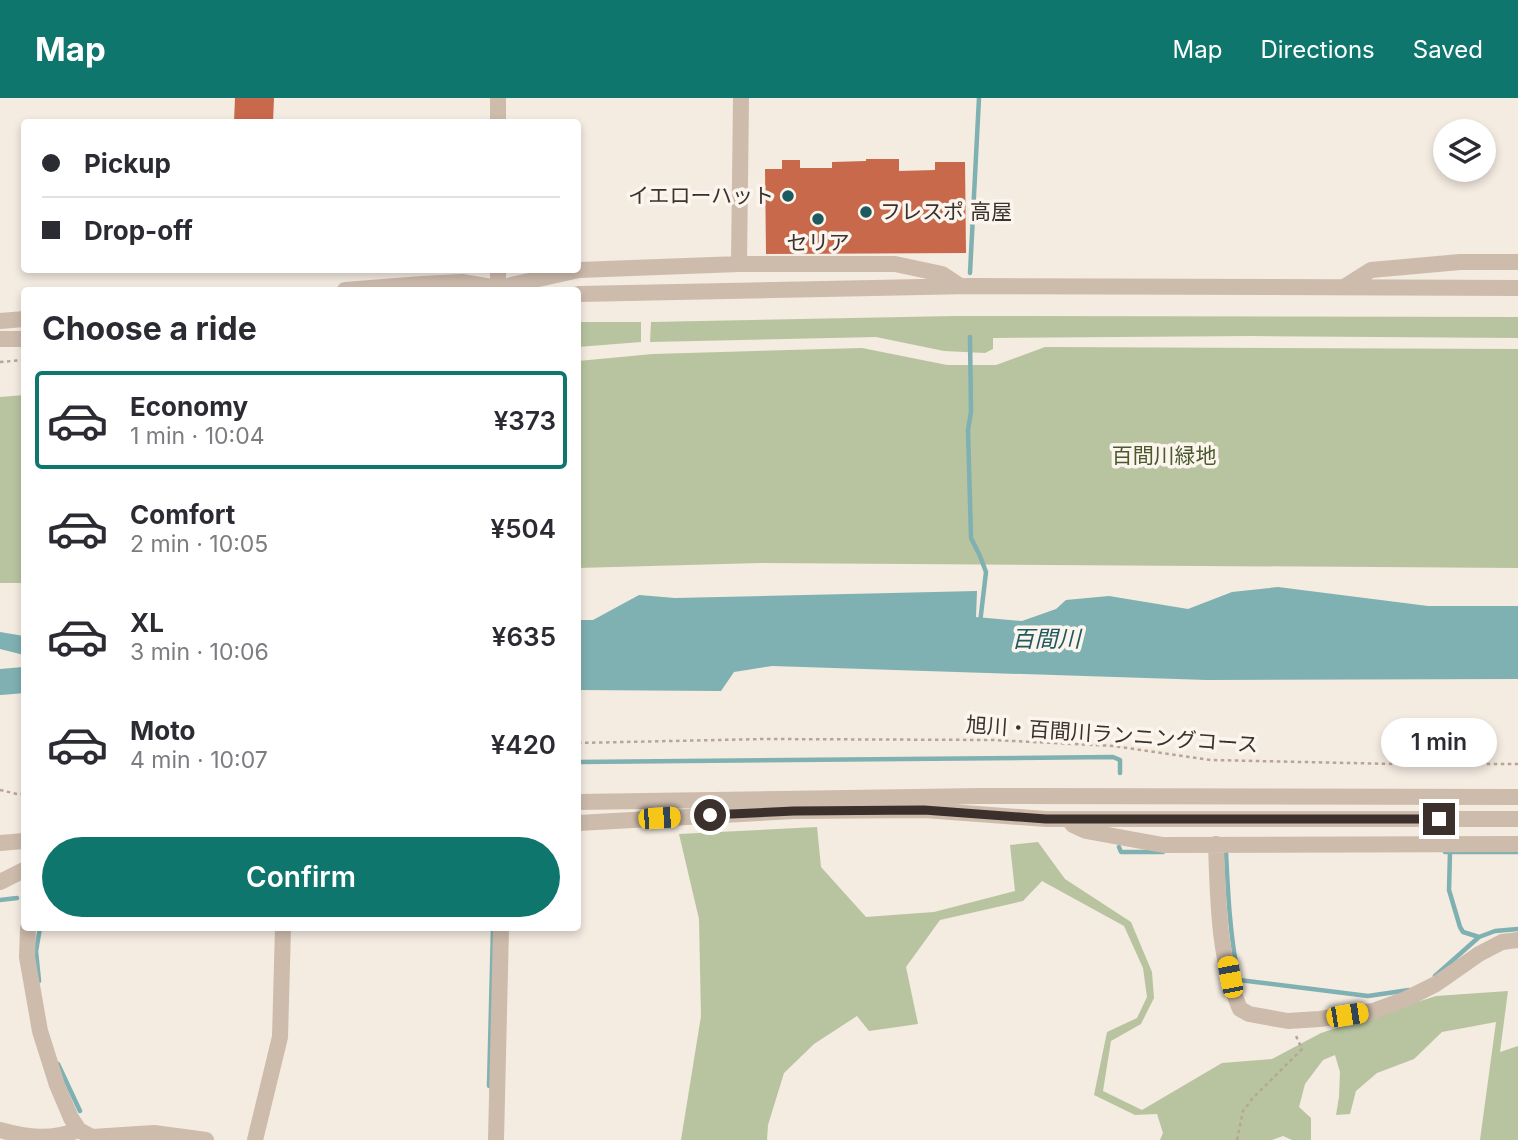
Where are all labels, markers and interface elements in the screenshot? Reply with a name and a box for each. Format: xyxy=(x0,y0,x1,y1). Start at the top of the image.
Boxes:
text: Map xyxy=(35,29,106,69)
text: Map xyxy=(1173,35,1222,64)
text: Directions xyxy=(1260,35,1375,64)
text: Saved xyxy=(1413,35,1483,64)
map controls xyxy=(1433,119,1496,182)
button: layers xyxy=(1433,119,1496,182)
text: Pickup xyxy=(84,148,171,179)
place label: イエローハット xyxy=(628,183,774,208)
marker: イエローハット xyxy=(780,188,796,204)
place label: フレスポ 高屋 xyxy=(880,199,1012,224)
marker: フレスポ 高屋 xyxy=(858,204,874,220)
marker: セリア xyxy=(810,211,826,227)
text: Drop-off xyxy=(84,215,193,246)
place label: セリア xyxy=(787,230,850,255)
text: Choose a ride xyxy=(42,309,257,348)
icon: car xyxy=(46,389,109,452)
text: Economy xyxy=(130,391,248,422)
text: ¥373 xyxy=(494,405,556,436)
text: 1 min · 10:04 xyxy=(130,422,265,450)
park label: 百間川緑地 xyxy=(1112,443,1217,468)
icon: car xyxy=(46,497,109,560)
text: Comfort xyxy=(130,499,235,530)
text: ¥504 xyxy=(491,513,556,544)
text: 2 min · 10:05 xyxy=(130,530,268,558)
icon: car xyxy=(46,605,109,668)
text: XL xyxy=(130,607,164,638)
text: ¥635 xyxy=(492,621,556,652)
water label: 百間川 xyxy=(1012,625,1084,653)
text: 3 min · 10:06 xyxy=(130,638,269,666)
street label: 旭川・百間川ランニングコース xyxy=(965,712,1259,757)
icon: car xyxy=(46,713,109,776)
text: Moto xyxy=(130,715,195,746)
callout: 1 min xyxy=(1381,718,1497,766)
text: 1 min xyxy=(1411,728,1467,756)
text: ¥420 xyxy=(491,729,556,760)
text: 4 min · 10:07 xyxy=(130,746,268,774)
route start xyxy=(694,799,726,831)
route end xyxy=(1423,803,1455,835)
car xyxy=(638,806,681,830)
button: Confirm xyxy=(42,837,560,917)
car xyxy=(1216,954,1245,1000)
car xyxy=(1325,1001,1370,1029)

